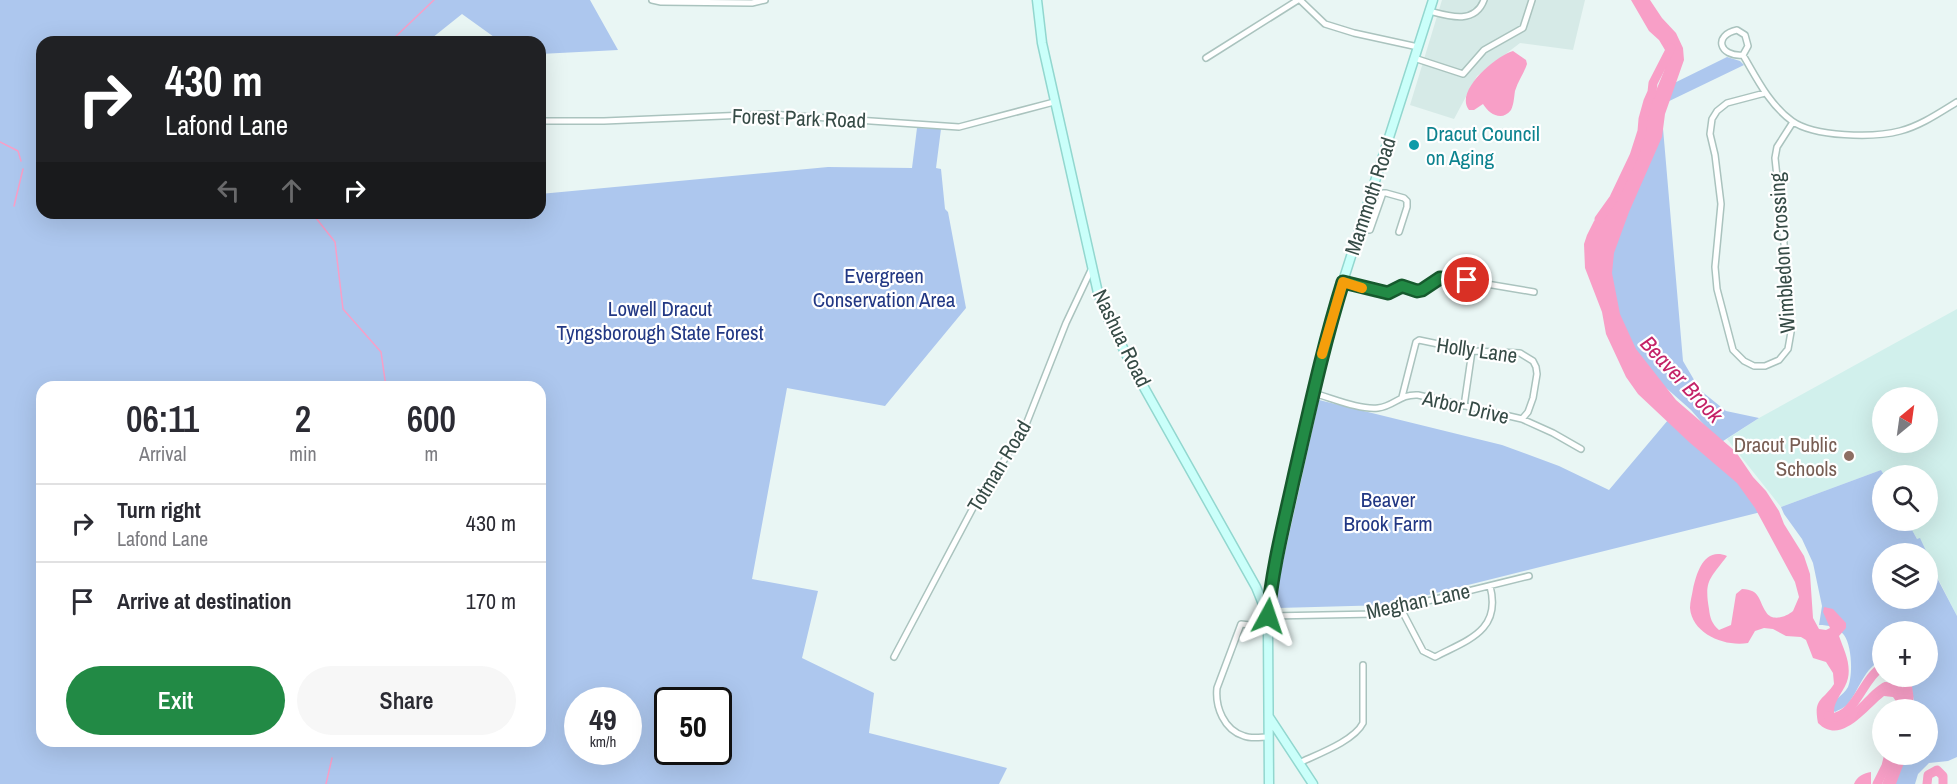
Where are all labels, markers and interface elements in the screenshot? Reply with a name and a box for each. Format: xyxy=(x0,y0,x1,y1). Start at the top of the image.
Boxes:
text: 430 m xyxy=(165,53,263,109)
icon: right xyxy=(66,60,144,138)
street label: Forest Park Road xyxy=(731,101,867,135)
text: Lafond Lane xyxy=(165,107,288,143)
place label: Dracut Council on Aging xyxy=(1426,119,1540,172)
street label: Mammoth Road xyxy=(1337,133,1403,259)
marker: Dracut Council on Aging xyxy=(1407,138,1421,152)
street label: Wimbledon Crossing xyxy=(1762,171,1802,334)
icon: left xyxy=(212,174,245,207)
icon: ahead xyxy=(275,174,308,207)
icon: right xyxy=(338,174,371,207)
pin xyxy=(1441,254,1492,305)
park label: Evergreen Conservation Area xyxy=(813,261,956,314)
icon: arrive xyxy=(1450,263,1483,296)
street label: Nashua Road xyxy=(1086,284,1158,392)
park label: Lowell Dracut Tyngsborough State Forest xyxy=(557,294,764,347)
water label: Beaver Brook xyxy=(1634,329,1731,430)
street label: Holly Lane xyxy=(1435,330,1519,370)
street label: Arbor Drive xyxy=(1419,383,1512,431)
north arrow xyxy=(1872,387,1938,453)
map controls xyxy=(1872,387,1938,765)
text: 06:11 xyxy=(126,395,199,443)
text: 2 xyxy=(295,395,311,443)
text: 600 xyxy=(407,395,456,443)
street label: Totman Road xyxy=(960,415,1038,517)
place label: Dracut Public Schools xyxy=(1734,430,1837,483)
text: Arrival xyxy=(139,440,186,467)
text: min xyxy=(289,440,317,467)
text: m xyxy=(424,440,438,467)
marker: Dracut Public Schools xyxy=(1842,449,1856,463)
button: search xyxy=(1872,465,1938,531)
park label: Beaver Brook Farm xyxy=(1343,485,1433,538)
text: Turn right xyxy=(117,495,201,525)
icon: right xyxy=(66,507,99,540)
text: 430 m xyxy=(466,508,516,538)
text: Lafond Lane xyxy=(117,525,208,552)
button: layers xyxy=(1872,543,1938,609)
street label: Meghan Lane xyxy=(1363,576,1473,626)
position arrow xyxy=(1236,584,1300,648)
icon: arrive xyxy=(66,585,99,618)
text: Arrive at destination xyxy=(117,586,291,616)
text: 170 m xyxy=(466,586,516,616)
button: + xyxy=(1872,621,1938,687)
button: Exit xyxy=(66,666,285,735)
button: Share xyxy=(297,666,516,735)
speed limit sign: 50 xyxy=(654,687,732,765)
text: 49 xyxy=(589,699,617,739)
button: − xyxy=(1872,699,1938,765)
text: km/h xyxy=(590,731,616,752)

